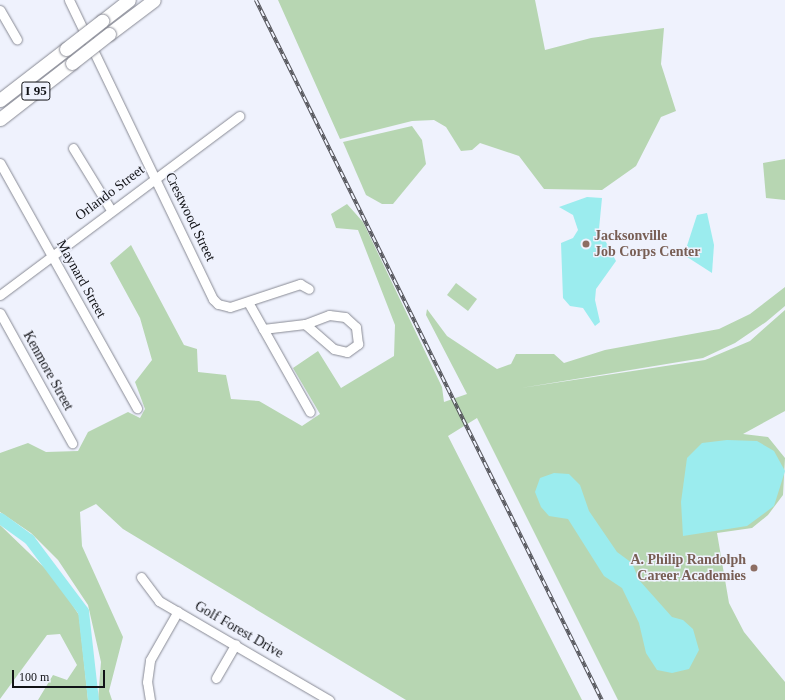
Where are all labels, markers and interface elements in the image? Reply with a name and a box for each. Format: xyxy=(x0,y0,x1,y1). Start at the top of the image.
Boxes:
road number: I 95 xyxy=(21,80,51,102)
street label: Orlando Street xyxy=(72,162,148,224)
street label: Crestwood Street xyxy=(161,170,219,264)
place label: Jacksonville Job Corps Center xyxy=(594,228,701,260)
street label: Maynard Street xyxy=(53,237,109,321)
marker: Jacksonville Job Corps Center xyxy=(581,239,591,249)
street label: Kenmore Street xyxy=(19,328,77,414)
place label: A. Philip Randolph Career Academies xyxy=(630,552,746,584)
marker: A. Philip Randolph Career Academies xyxy=(749,563,759,573)
street label: Golf Forest Drive xyxy=(192,598,286,662)
scale bar xyxy=(14,662,107,688)
text: 100 m xyxy=(19,670,49,684)

